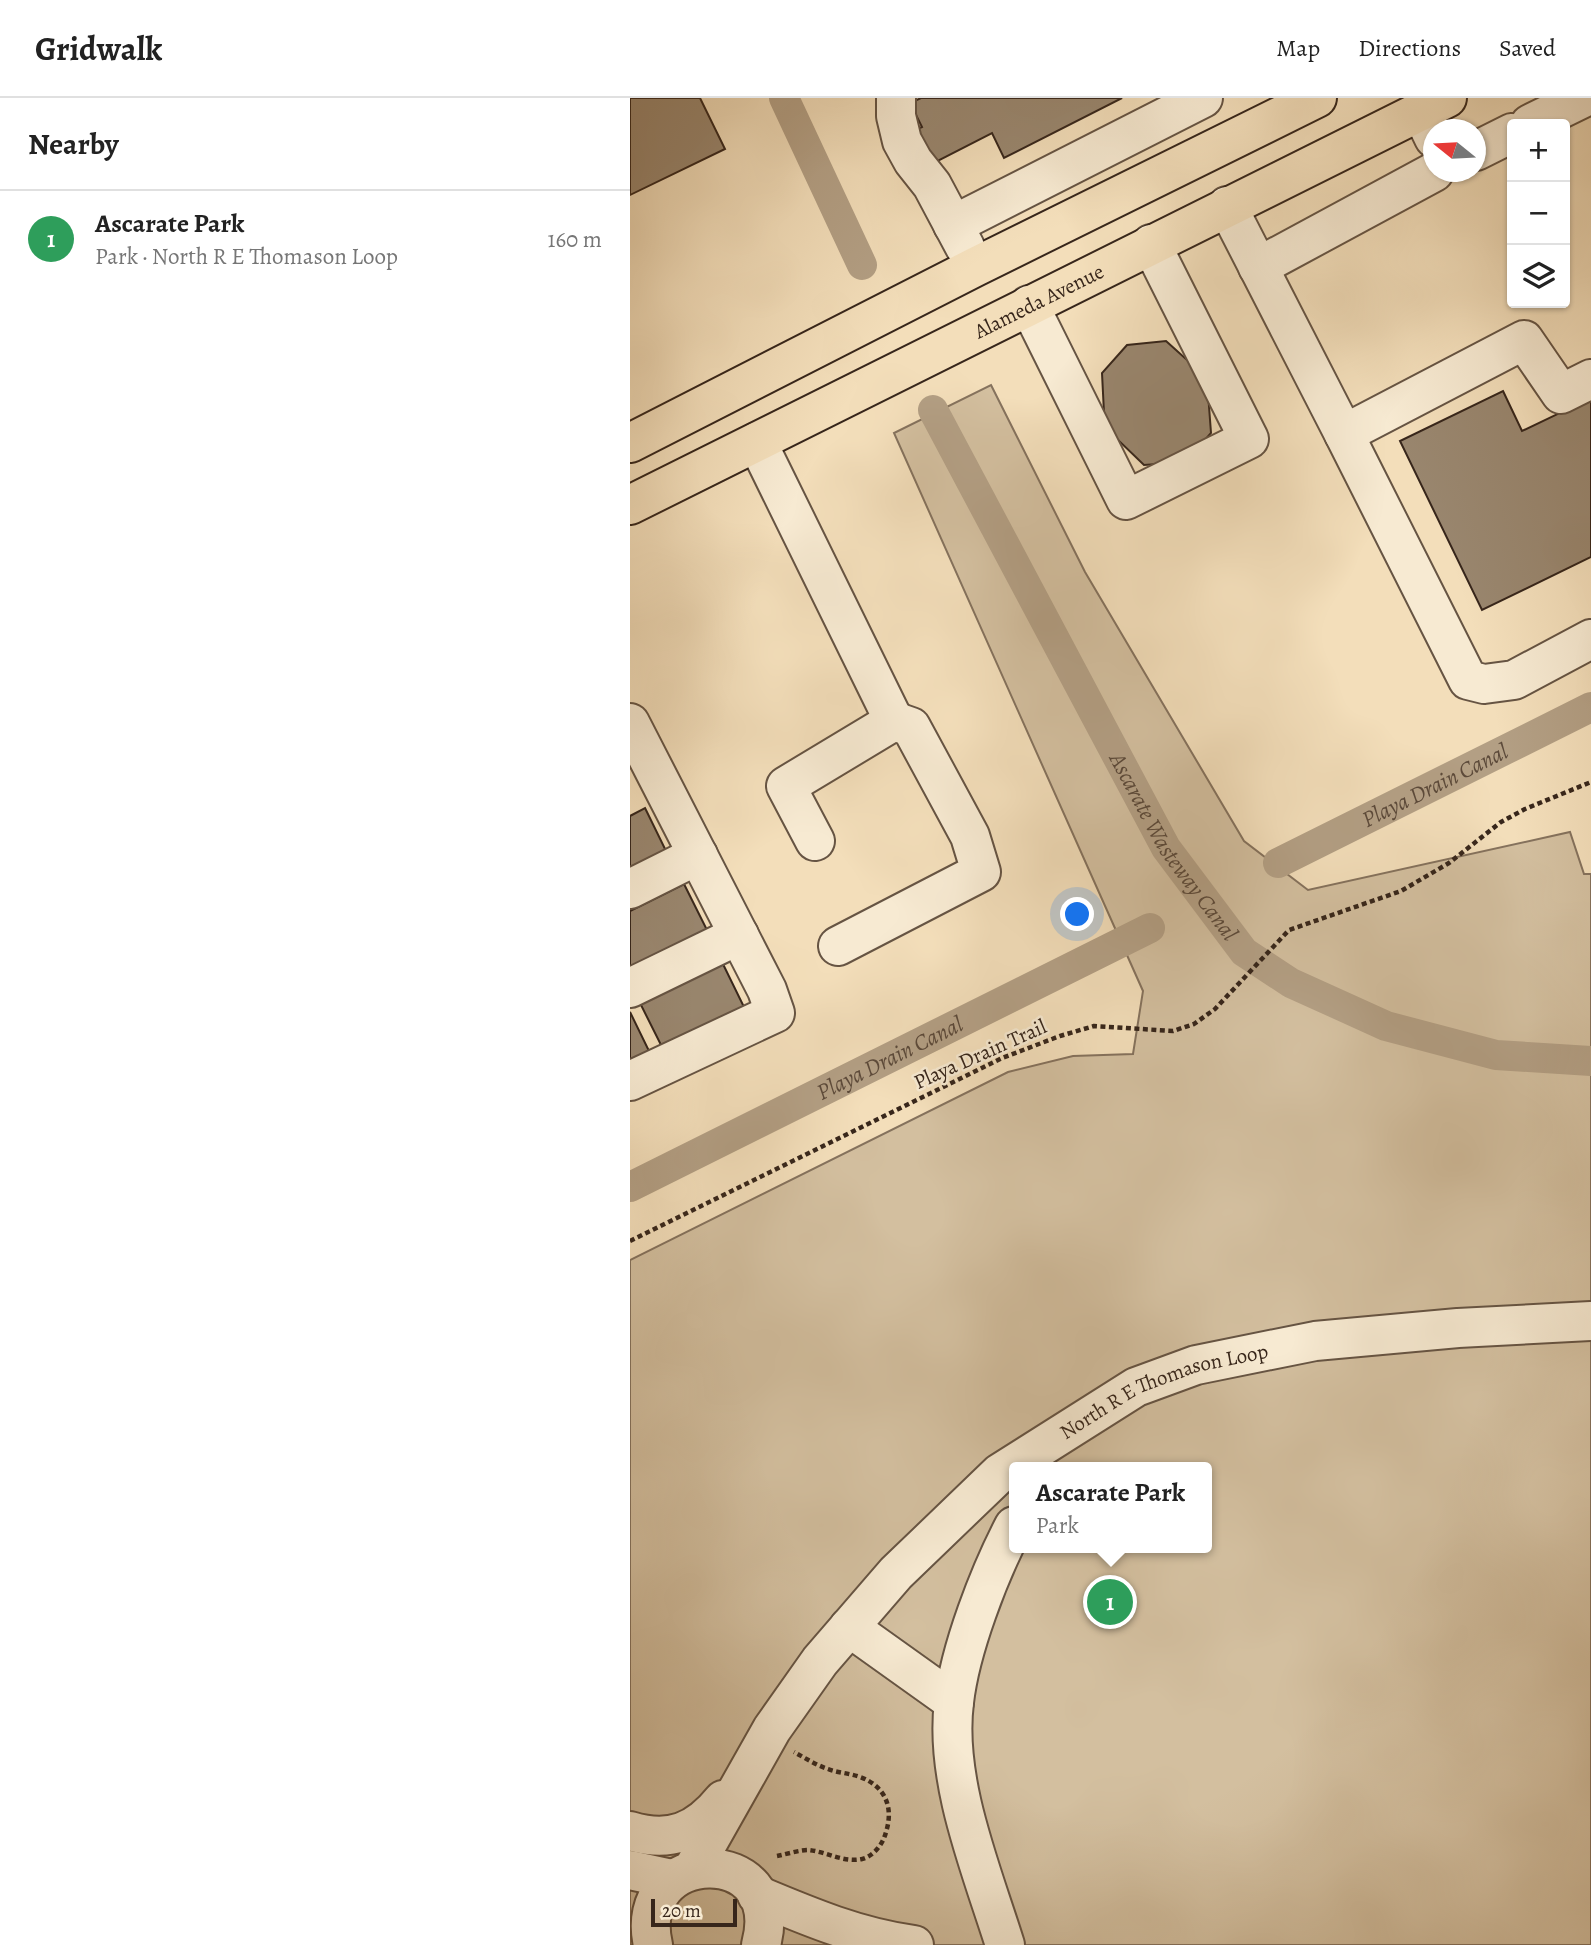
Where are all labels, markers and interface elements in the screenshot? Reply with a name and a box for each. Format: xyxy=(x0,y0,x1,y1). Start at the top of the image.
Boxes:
text: Gridwalk xyxy=(35,26,162,71)
text: Map xyxy=(1276,32,1320,64)
text: Directions xyxy=(1358,32,1461,64)
text: Saved xyxy=(1499,32,1556,64)
north arrow xyxy=(1423,119,1486,182)
map controls xyxy=(1507,119,1570,308)
button: + xyxy=(1507,119,1570,182)
text: Nearby xyxy=(28,124,119,164)
button: − xyxy=(1507,182,1570,245)
text: Ascarate Park xyxy=(95,206,244,241)
text: 1 xyxy=(47,224,55,255)
text: 160 m xyxy=(548,224,602,255)
text: Park · North R E Thomason Loop xyxy=(95,241,398,272)
button: layers xyxy=(1507,245,1570,308)
street label: Alameda Avenue xyxy=(969,257,1109,346)
water label: Playa Drain Canal xyxy=(1356,735,1513,834)
water label: Ascarate Wasteway Canal xyxy=(1102,746,1246,947)
your location xyxy=(1060,897,1094,931)
water label: Playa Drain Canal xyxy=(811,1008,968,1107)
street label: Playa Drain Trail xyxy=(909,1012,1051,1096)
street label: North R E Thomason Loop xyxy=(1054,1337,1270,1446)
popup xyxy=(1009,1462,1212,1553)
text: Ascarate Park xyxy=(1036,1475,1185,1510)
text: Park xyxy=(1036,1510,1079,1541)
pin: 1 xyxy=(1087,1576,1133,1628)
scale bar xyxy=(651,1896,737,1928)
text: 20 m xyxy=(662,1898,701,1924)

